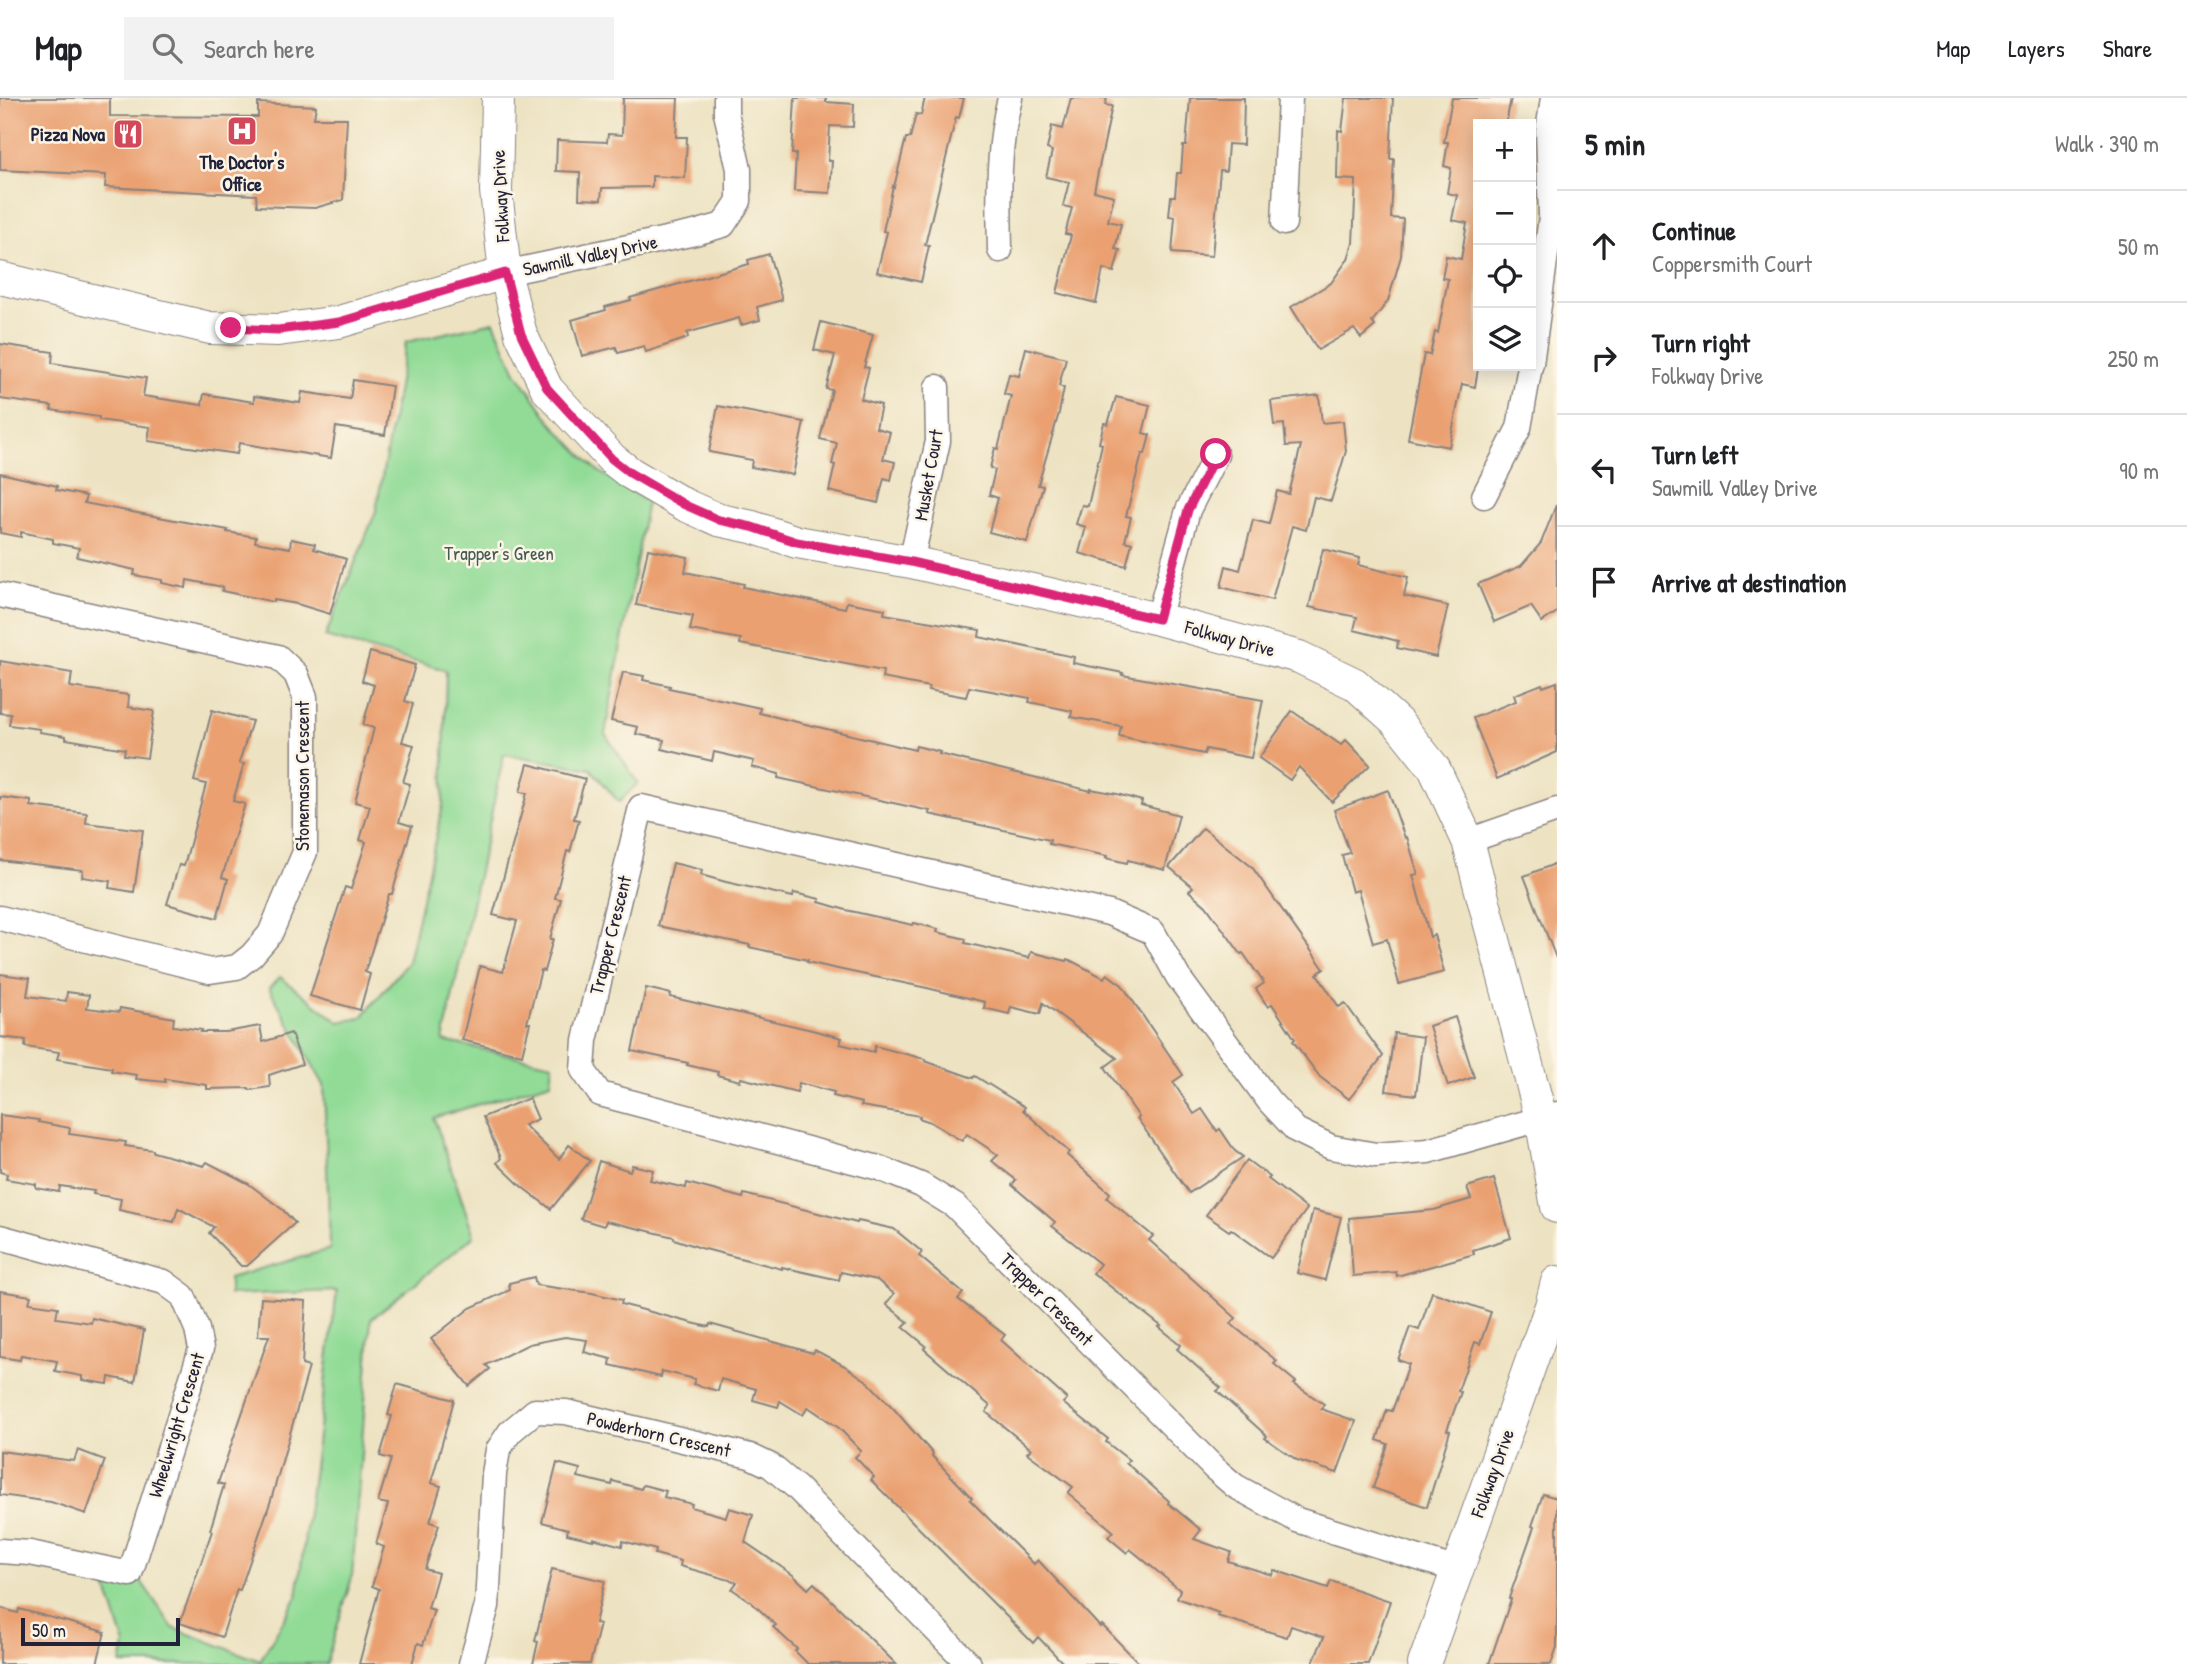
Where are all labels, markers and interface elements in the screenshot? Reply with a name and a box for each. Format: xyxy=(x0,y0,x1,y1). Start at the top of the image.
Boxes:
search box xyxy=(124,17,614,80)
text: Map xyxy=(35,26,82,70)
icon: search xyxy=(148,29,186,67)
text: Search here xyxy=(204,31,315,66)
text: Map xyxy=(1936,32,1970,64)
text: Layers xyxy=(2008,32,2065,64)
text: Share xyxy=(2103,32,2152,64)
hospital icon: The Doctor's Office xyxy=(225,114,259,148)
restaurant icon: Pizza Nova xyxy=(111,117,145,151)
map controls xyxy=(1473,119,1536,371)
button: + xyxy=(1473,119,1536,182)
place label: Pizza Nova xyxy=(31,121,106,147)
text: 5 min xyxy=(1585,124,1645,164)
text: Walk · 390 m xyxy=(2055,128,2159,159)
place label: The Doctor's Office xyxy=(199,149,285,197)
street label: Folkway Drive xyxy=(485,149,515,244)
button: − xyxy=(1473,182,1536,245)
text: Continue xyxy=(1652,213,1736,248)
icon: ahead xyxy=(1585,227,1623,265)
street label: Sawmill Valley Drive xyxy=(520,228,660,282)
text: 50 m xyxy=(2118,231,2159,262)
button: locate xyxy=(1473,245,1536,308)
text: Coppersmith Court xyxy=(1652,248,1812,279)
button: layers xyxy=(1473,308,1536,371)
route end xyxy=(215,312,246,343)
text: Turn right xyxy=(1652,325,1750,360)
icon: right xyxy=(1585,339,1623,377)
text: 250 m xyxy=(2107,343,2159,374)
text: Folkway Drive xyxy=(1652,360,1764,391)
street label: Musket Court xyxy=(907,427,949,523)
text: Turn left xyxy=(1652,437,1738,472)
route start xyxy=(1200,438,1231,469)
icon: left xyxy=(1585,451,1623,489)
text: 90 m xyxy=(2119,455,2159,486)
text: Sawmill Valley Drive xyxy=(1652,472,1818,503)
park label: Trapper's Green xyxy=(444,540,554,566)
icon: arrive xyxy=(1585,563,1623,601)
text: Arrive at destination xyxy=(1652,565,1847,600)
street label: Folkway Drive xyxy=(1181,613,1278,663)
street label: Stonemason Crescent xyxy=(289,701,315,851)
street label: Trapper Crescent xyxy=(583,872,637,997)
street label: Trapper Crescent xyxy=(995,1247,1100,1352)
street label: Wheelwright Crescent xyxy=(142,1349,211,1501)
street label: Powderhorn Crescent xyxy=(585,1405,734,1463)
street label: Folkway Drive xyxy=(1464,1425,1520,1522)
scale bar xyxy=(21,1615,180,1647)
text: 50 m xyxy=(32,1617,66,1643)

